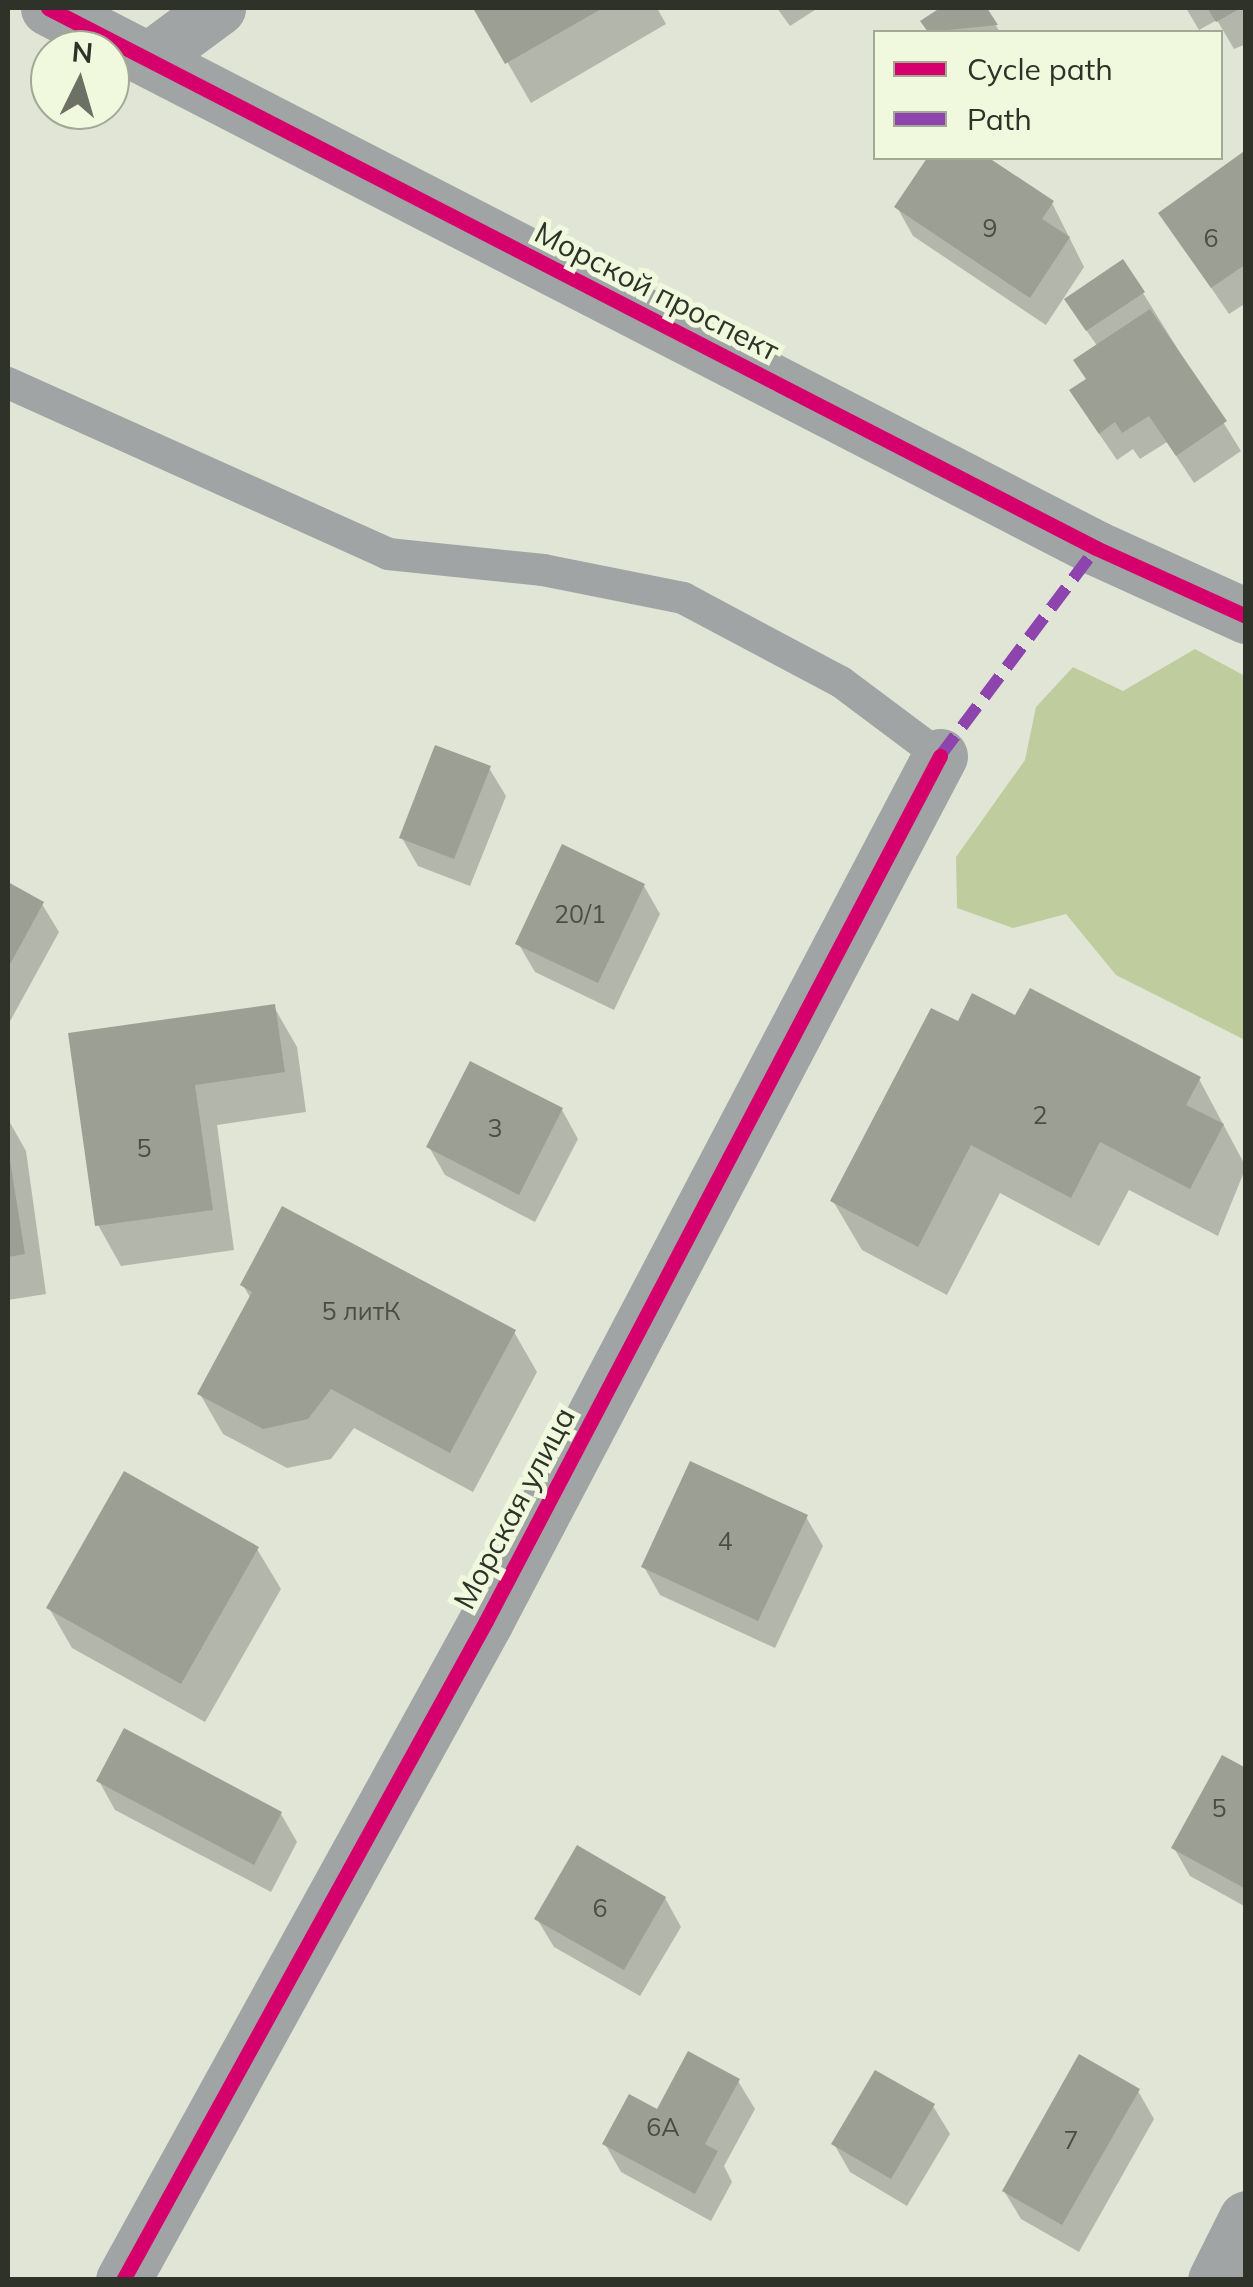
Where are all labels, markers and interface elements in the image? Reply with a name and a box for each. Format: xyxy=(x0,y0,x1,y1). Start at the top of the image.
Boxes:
north arrow xyxy=(30,30,130,130)
legend xyxy=(873,30,1223,160)
text: N xyxy=(70,33,95,70)
text: Cycle path xyxy=(967,50,1113,88)
text: Path xyxy=(967,100,1032,138)
house number: 9 xyxy=(983,213,997,243)
street label: Морской проспект xyxy=(529,214,785,368)
house number: 6 xyxy=(1204,223,1218,253)
house number: 20/1 xyxy=(554,899,606,929)
house number: 2 xyxy=(1033,1100,1047,1130)
house number: 3 xyxy=(488,1113,502,1143)
house number: 5 xyxy=(137,1133,151,1163)
house number: 5 литК xyxy=(322,1296,400,1326)
street label: Морская улица xyxy=(446,1401,582,1615)
house number: 4 xyxy=(718,1526,732,1556)
house number: 5 xyxy=(1212,1793,1226,1823)
house number: 6 xyxy=(593,1893,607,1923)
house number: 6А xyxy=(646,2112,680,2142)
house number: 7 xyxy=(1064,2125,1078,2155)

